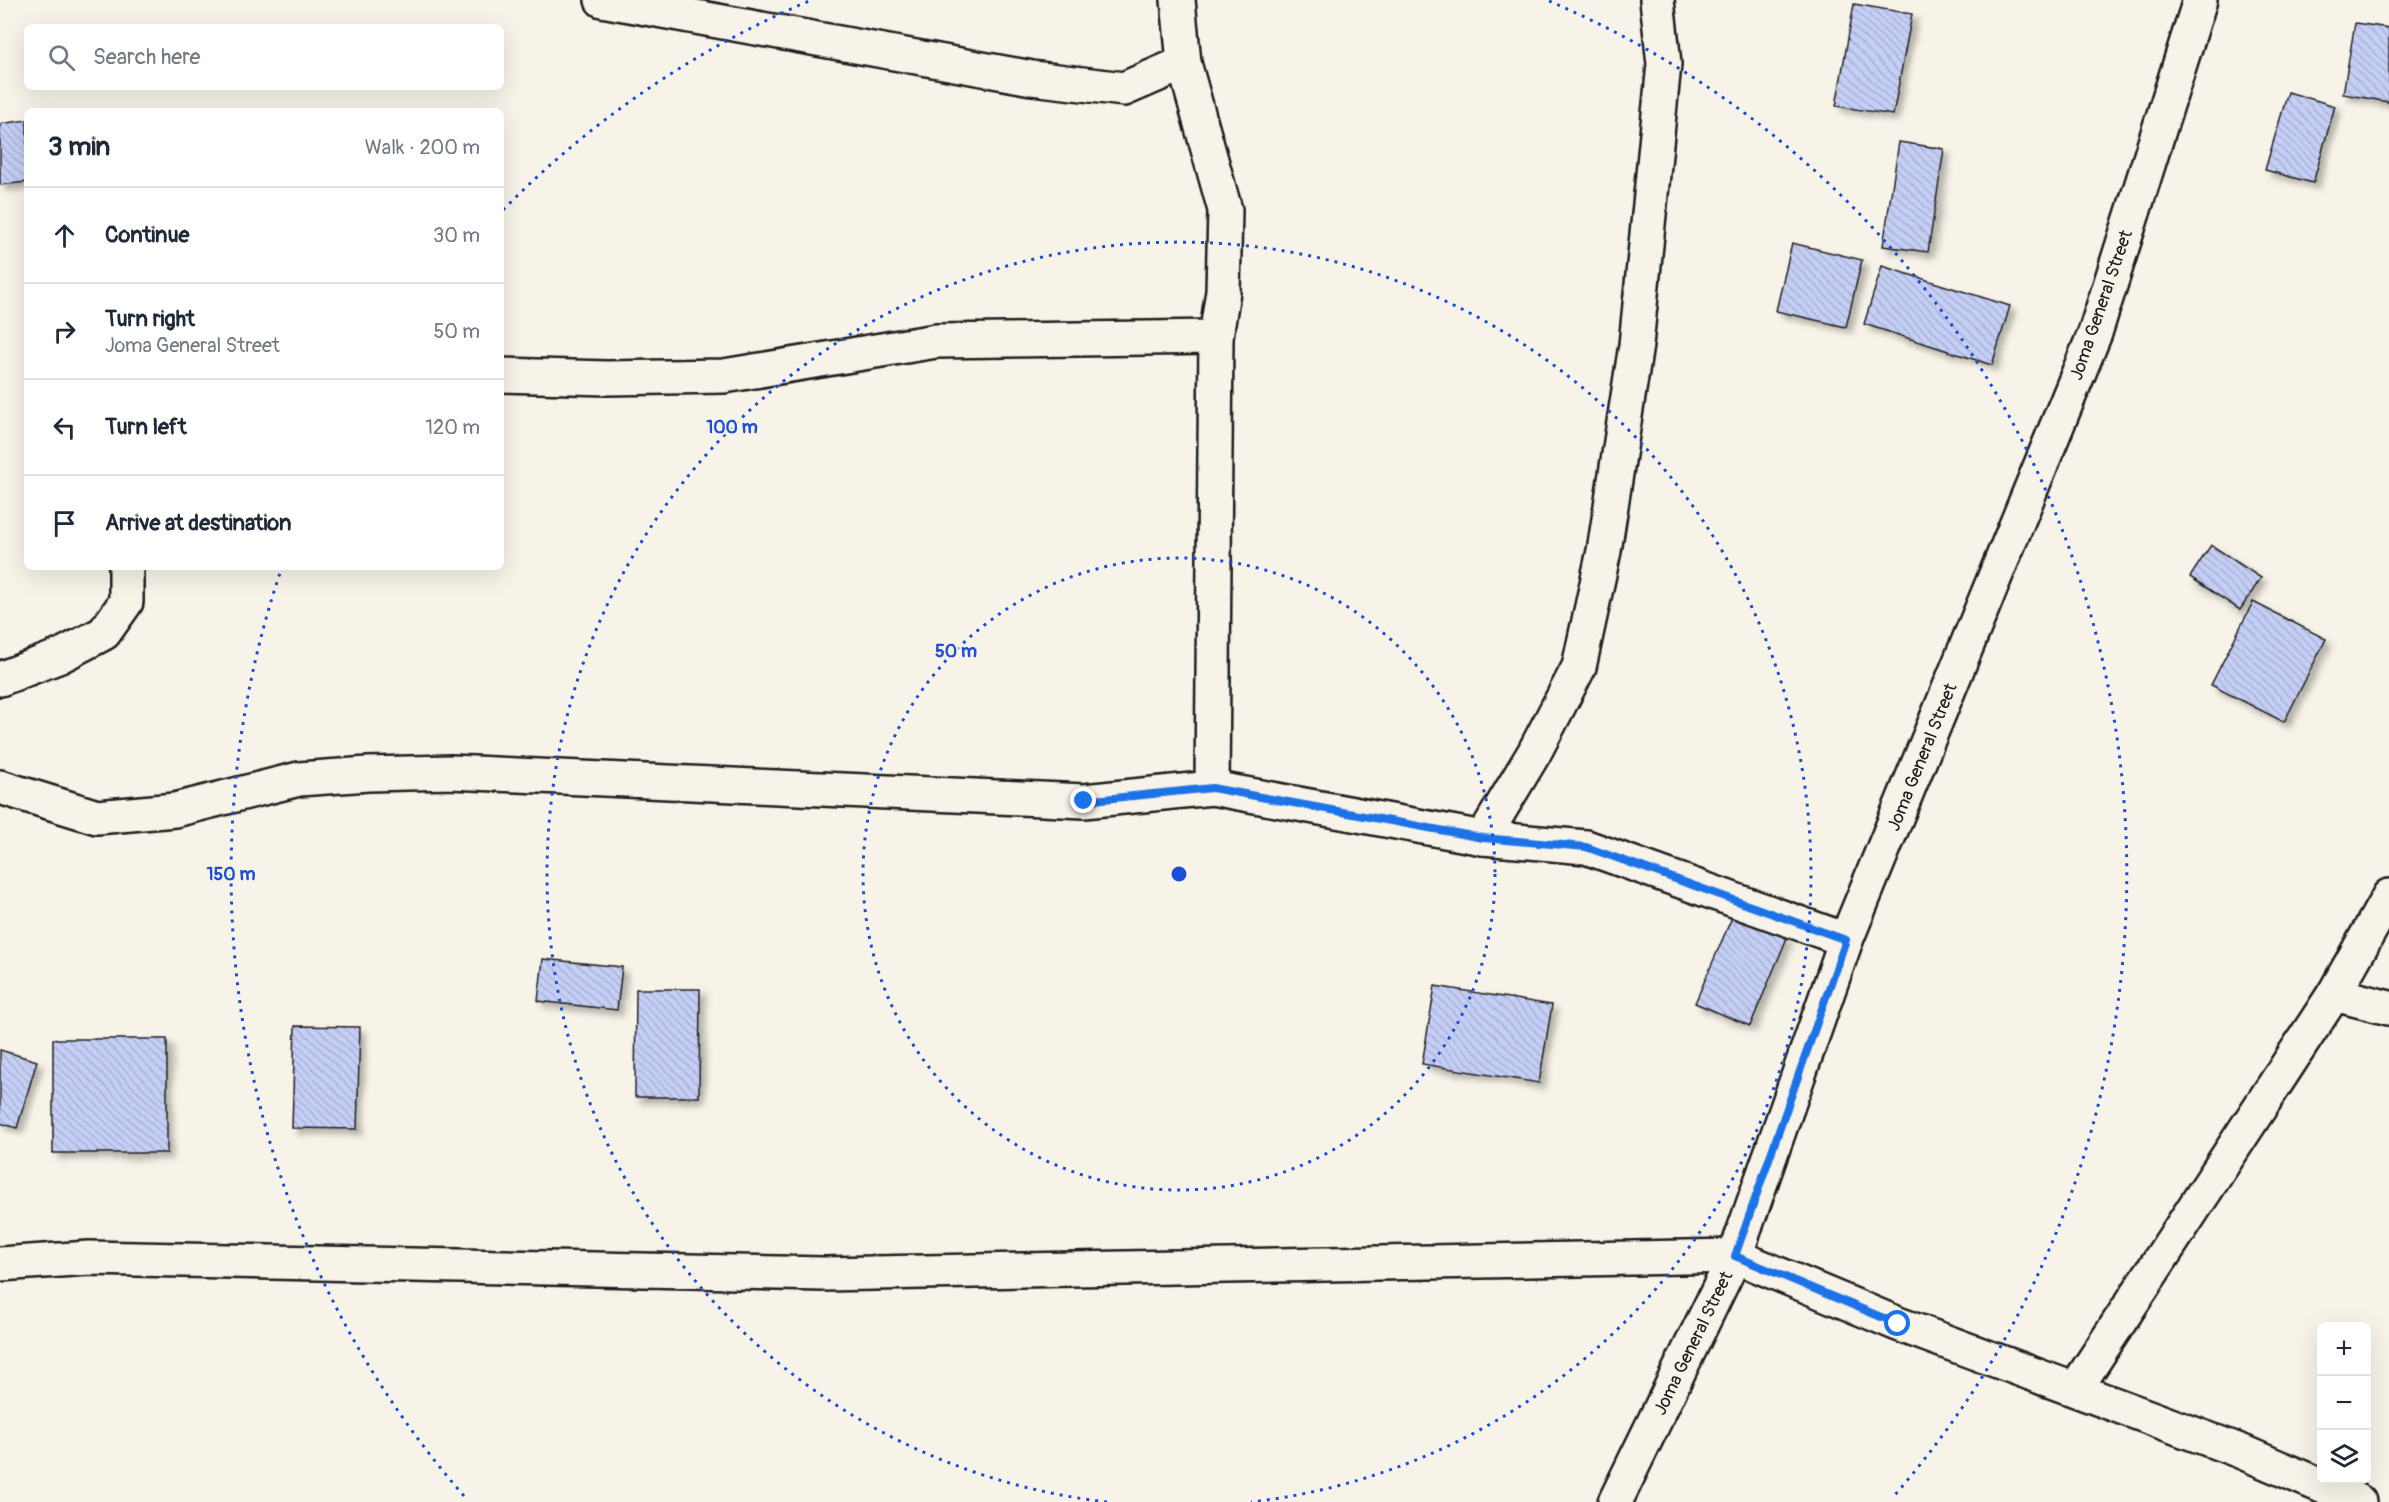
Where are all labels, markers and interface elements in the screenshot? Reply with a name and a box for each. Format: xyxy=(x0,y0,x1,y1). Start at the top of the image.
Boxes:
search box xyxy=(24,24,504,90)
icon: search xyxy=(45,41,78,74)
text: Search here xyxy=(93,43,200,71)
text: 3 min xyxy=(48,131,110,163)
text: Walk · 200 m xyxy=(365,135,480,160)
icon: ahead xyxy=(48,219,81,252)
text: Continue xyxy=(105,221,189,249)
text: 30 m xyxy=(433,223,480,248)
street label: Joma General Street xyxy=(2065,226,2138,383)
text: Turn right xyxy=(105,305,195,333)
icon: right xyxy=(48,315,81,348)
text: 50 m xyxy=(433,319,480,344)
text: Joma General Street xyxy=(105,333,280,358)
icon: left xyxy=(48,411,81,444)
text: Turn left xyxy=(105,413,187,441)
text: 120 m xyxy=(425,415,480,440)
text: 100 m xyxy=(706,416,758,439)
icon: arrive xyxy=(48,507,81,540)
text: Arrive at destination xyxy=(105,509,291,537)
text: 50 m xyxy=(935,640,977,663)
street label: Joma General Street xyxy=(1882,679,1963,834)
route end xyxy=(1070,787,1096,813)
text: 150 m xyxy=(207,863,256,886)
centre of rings xyxy=(1169,864,1189,884)
street label: Joma General Street xyxy=(1649,1267,1739,1419)
route start xyxy=(1884,1310,1910,1336)
map controls xyxy=(2317,1322,2371,1484)
button: + xyxy=(2317,1322,2371,1376)
button: − xyxy=(2317,1376,2371,1430)
button: layers xyxy=(2317,1430,2371,1484)

